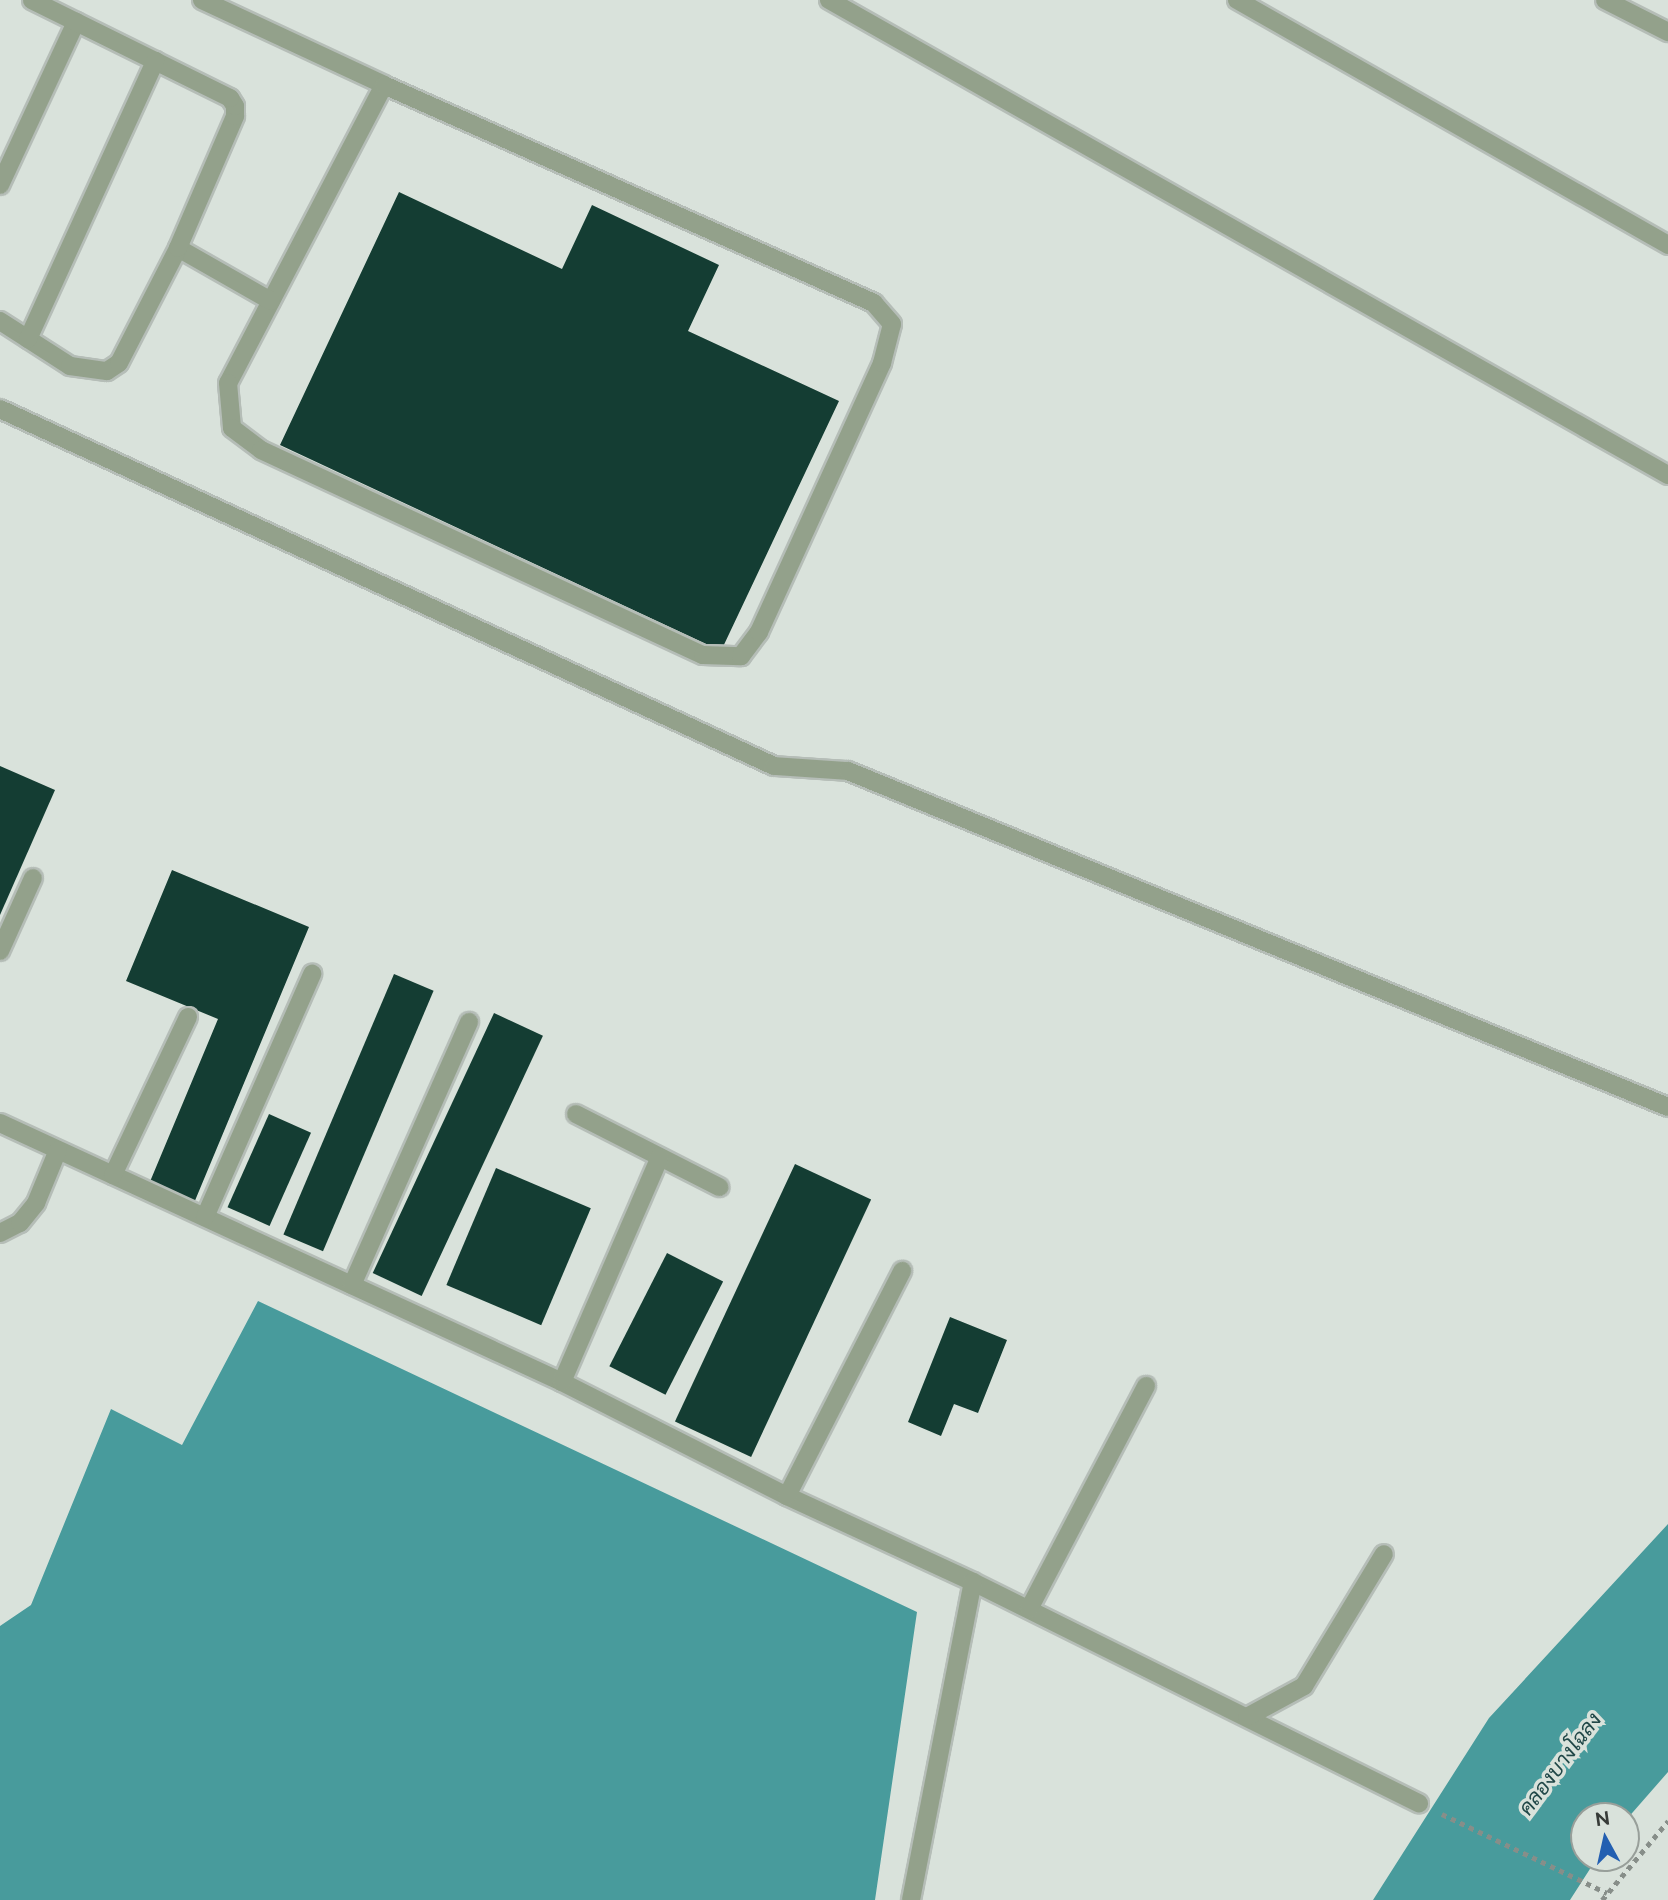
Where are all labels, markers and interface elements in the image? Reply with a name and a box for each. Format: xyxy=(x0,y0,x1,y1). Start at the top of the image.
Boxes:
water label: คลองบางโฉลง xyxy=(1513,1708,1607,1820)
north arrow xyxy=(1570,1802,1640,1872)
text: N xyxy=(1594,1806,1611,1830)

